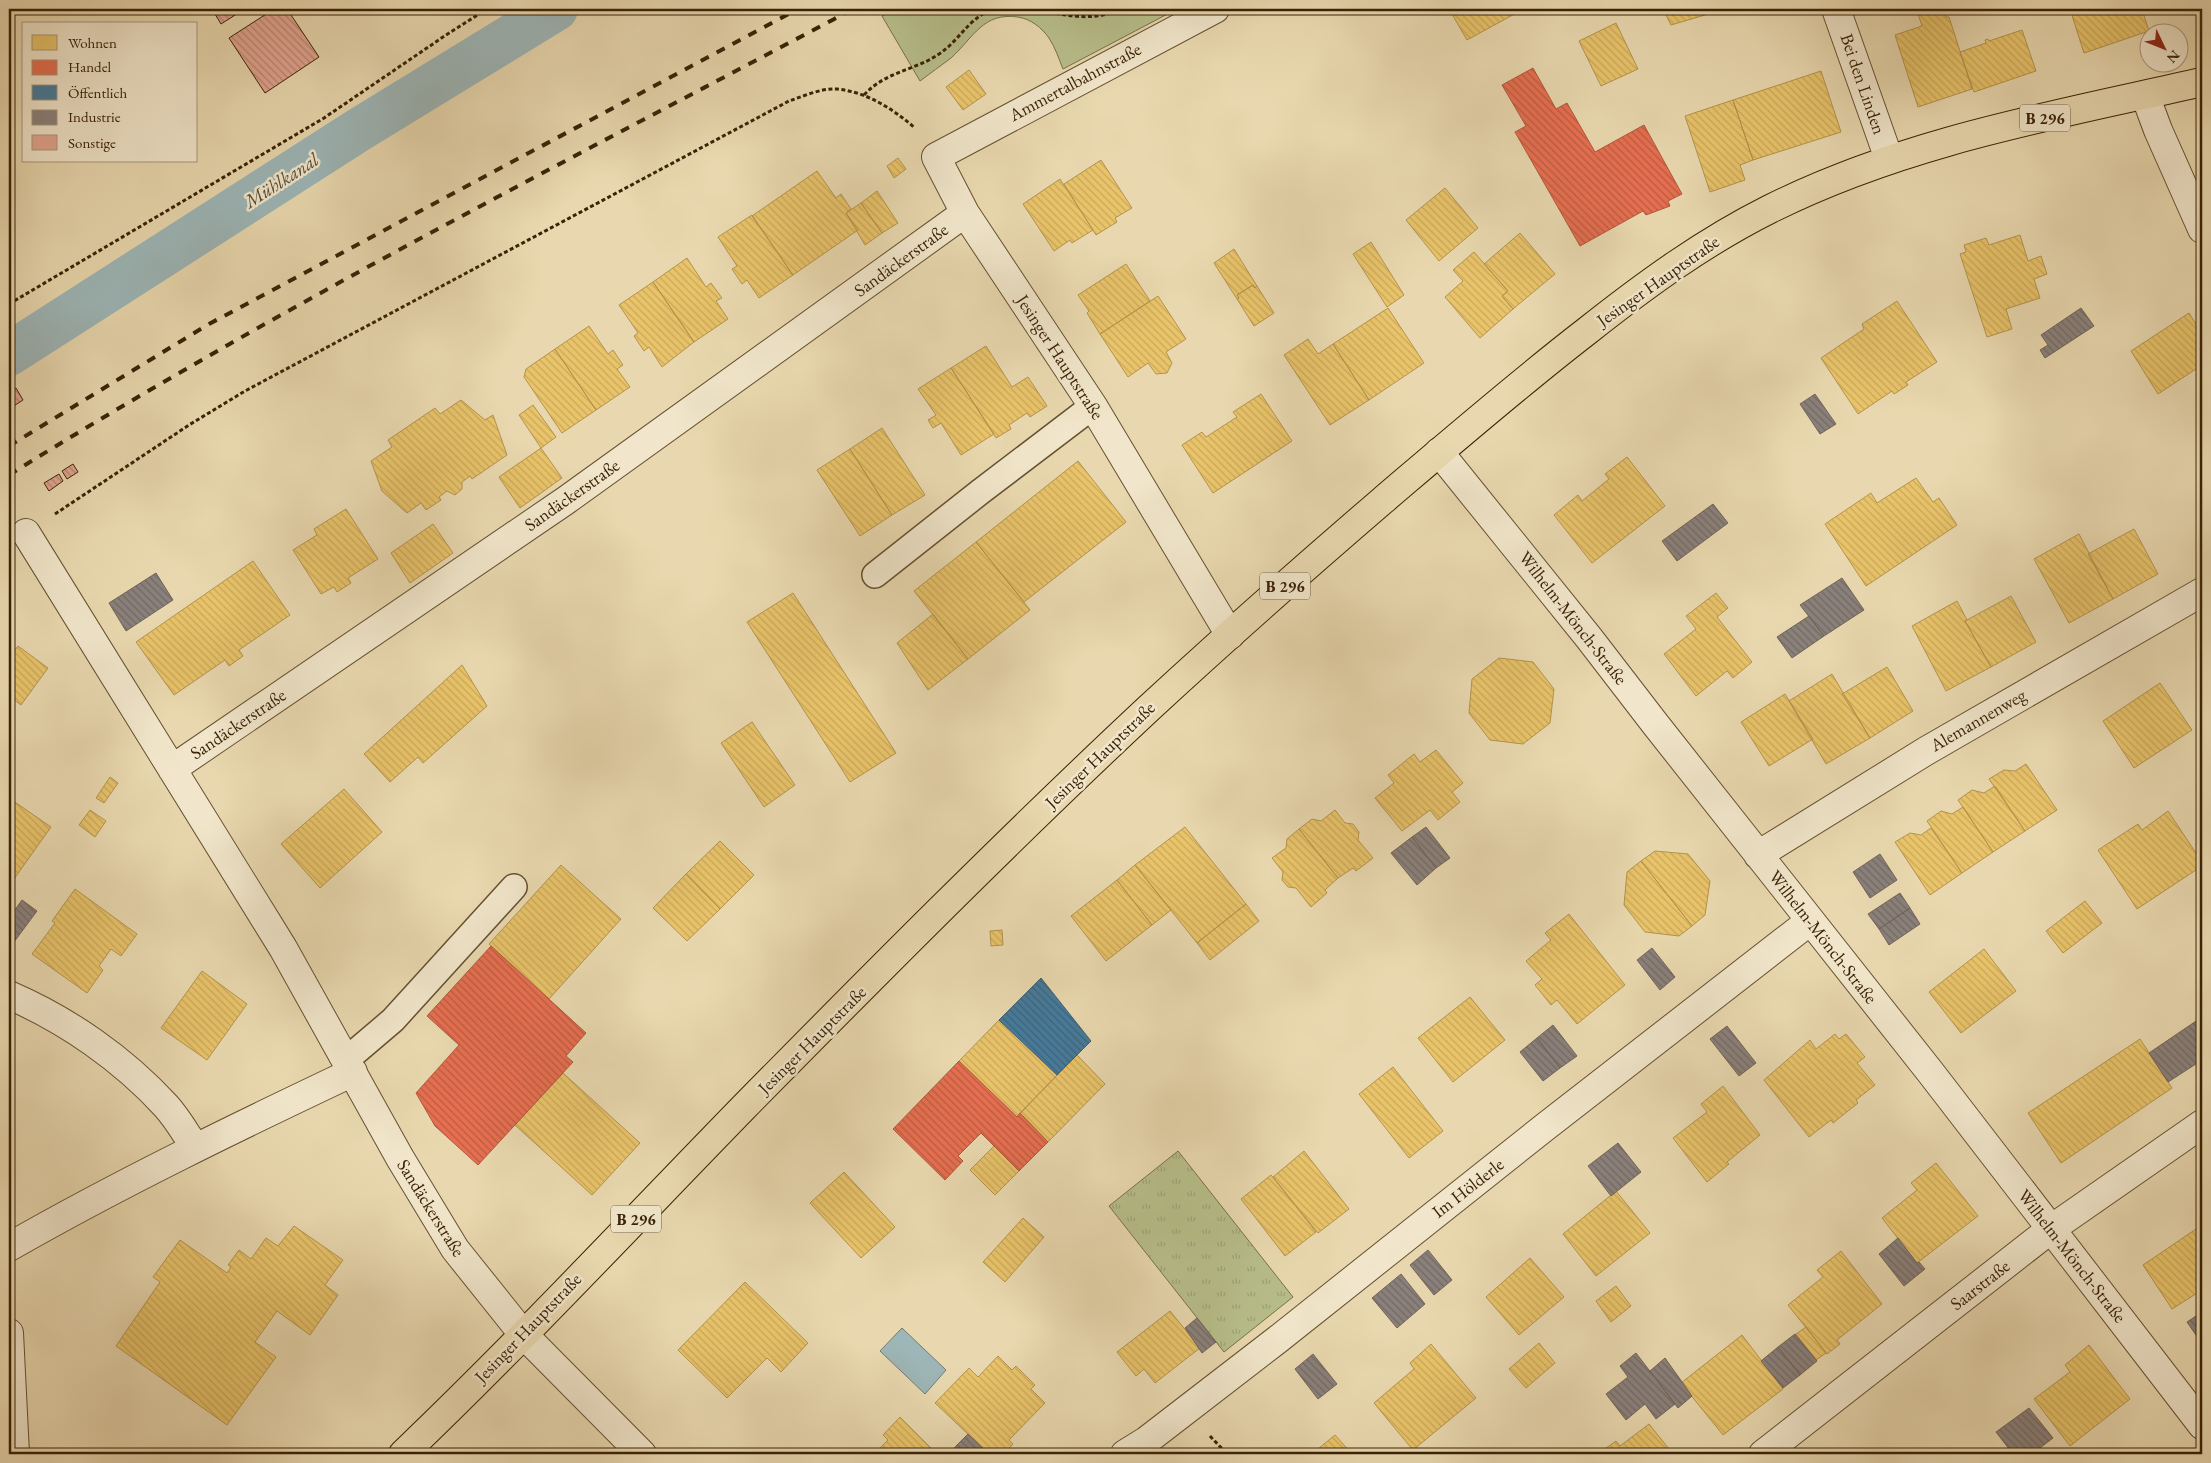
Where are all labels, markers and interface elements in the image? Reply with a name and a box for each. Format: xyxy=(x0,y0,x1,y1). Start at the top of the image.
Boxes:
legend xyxy=(22,22,198,162)
north arrow xyxy=(2138,22,2188,72)
street label: Bei den Linden xyxy=(1836,31,1892,138)
text: Wohnen xyxy=(68,33,117,52)
street label: Ammertalbahnstraße xyxy=(1004,37,1145,127)
text: N xyxy=(2163,47,2184,68)
text: Handel xyxy=(68,57,111,76)
text: Öffentlich xyxy=(68,83,128,102)
road number: B 296 xyxy=(2020,105,2070,132)
text: Industrie xyxy=(68,107,121,126)
text: Sonstige xyxy=(68,133,116,152)
water label: Mühlkanal xyxy=(238,147,324,214)
street label: Sandäckerstraße xyxy=(849,218,952,301)
street label: Jesinger Hauptstraße xyxy=(1590,230,1723,333)
street label: Jesinger Hauptstraße xyxy=(1010,288,1109,424)
street label: Sandäckerstraße xyxy=(520,453,624,536)
street label: Wilhelm-Mönch-Straße xyxy=(1514,546,1633,689)
road number: B 296 xyxy=(1260,572,1310,600)
street label: Sandäckerstraße xyxy=(185,683,290,764)
street label: Alemannenweg xyxy=(1925,683,2030,757)
street label: Jesinger Hauptstraße xyxy=(1038,696,1160,814)
street label: Wilhelm-Mönch-Straße xyxy=(1764,865,1883,1008)
street label: Jesinger Hauptstraße xyxy=(751,980,871,1100)
street label: Im Hölderle xyxy=(1427,1152,1508,1223)
street label: Sandäckerstraße xyxy=(392,1155,471,1261)
street label: Wilhelm-Mönch-Straße xyxy=(2013,1184,2132,1327)
road number: B 296 xyxy=(611,1206,661,1232)
street label: Saarstraße xyxy=(1945,1254,2014,1315)
street label: Jesinger Hauptstraße xyxy=(468,1268,586,1389)

